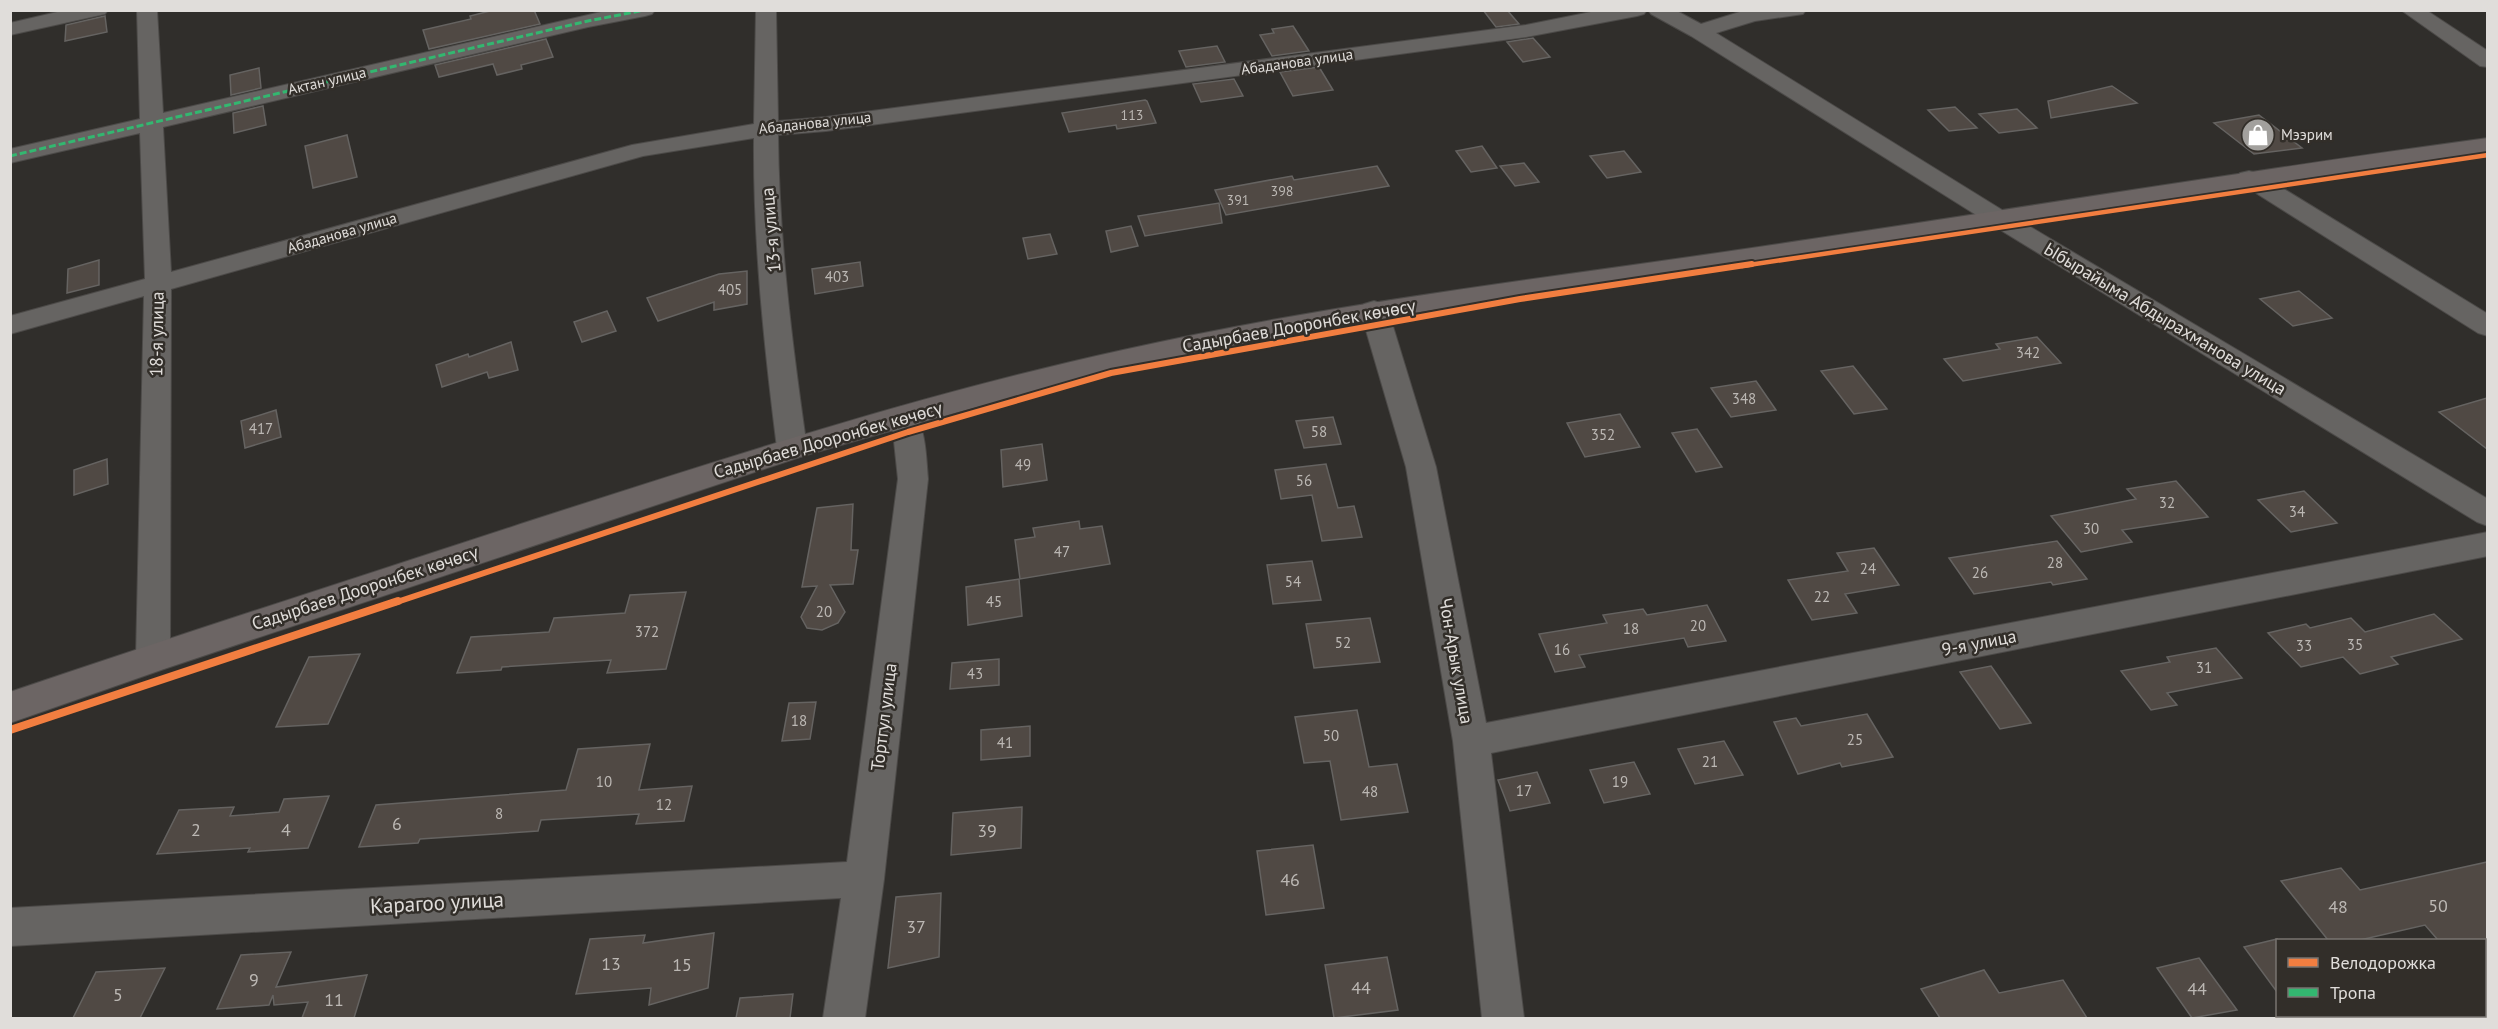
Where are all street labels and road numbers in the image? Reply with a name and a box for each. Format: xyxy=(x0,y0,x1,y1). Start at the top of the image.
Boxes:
street label: Абаданова улица xyxy=(1240,44,1354,79)
street label: Актан улица xyxy=(286,62,368,99)
street label: Абаданова улица xyxy=(758,107,872,138)
street label: 13-я улица xyxy=(755,187,786,274)
street label: Абаданова улица xyxy=(285,208,399,257)
street label: Ыбырайыма Абдырахманова улица xyxy=(2040,237,2291,400)
street label: 18-я улица xyxy=(144,291,169,377)
street label: Садырбаев Дооронбек көчөсү xyxy=(1180,294,1418,357)
street label: Садырбаев Дооронбек көчөсү xyxy=(711,396,945,483)
street label: Садырбаев Дооронбек көчөсү xyxy=(249,540,481,635)
street label: Чон-Арык улица xyxy=(1434,596,1479,726)
street label: 9-я улица xyxy=(1940,624,2018,661)
street label: Тортгул улица xyxy=(865,662,902,772)
street label: Карагоо улица xyxy=(369,886,505,919)

